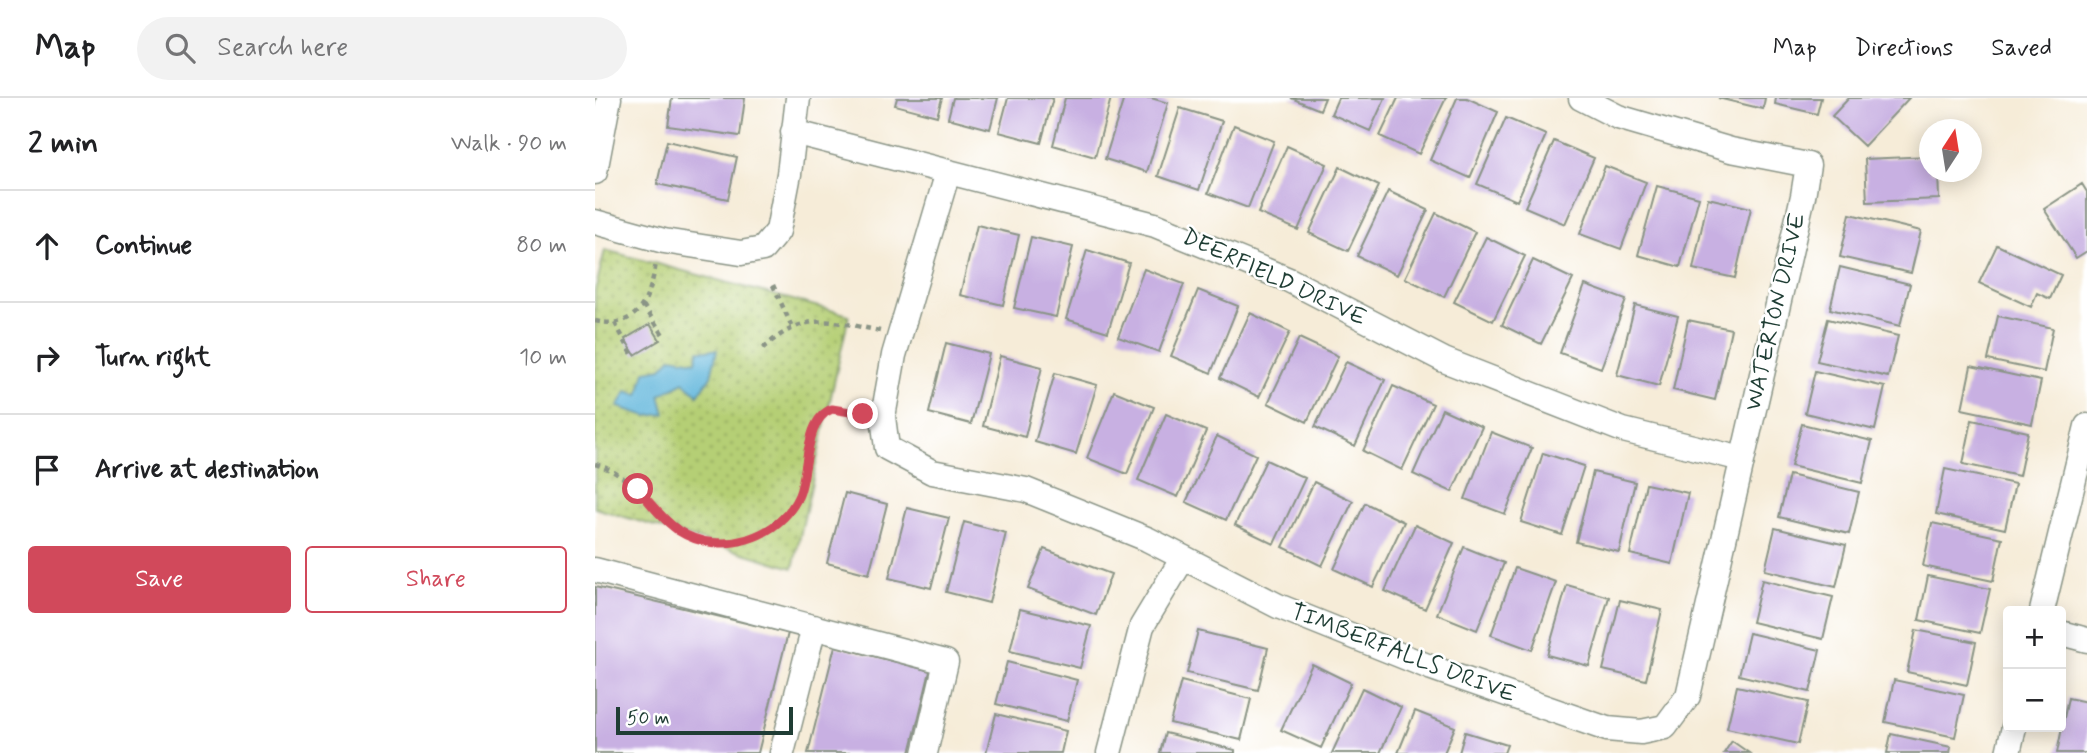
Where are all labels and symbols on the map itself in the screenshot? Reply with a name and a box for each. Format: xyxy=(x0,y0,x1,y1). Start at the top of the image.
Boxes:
north arrow xyxy=(1919,119,1982,182)
street label: WATERTON DRIVE xyxy=(1739,210,1813,414)
street label: DEERFIELD DRIVE xyxy=(1177,222,1371,334)
route end xyxy=(847,398,878,429)
route start xyxy=(622,473,653,504)
street label: TIMBERFALLS DRIVE xyxy=(1286,597,1520,711)
scale bar xyxy=(616,704,793,736)

